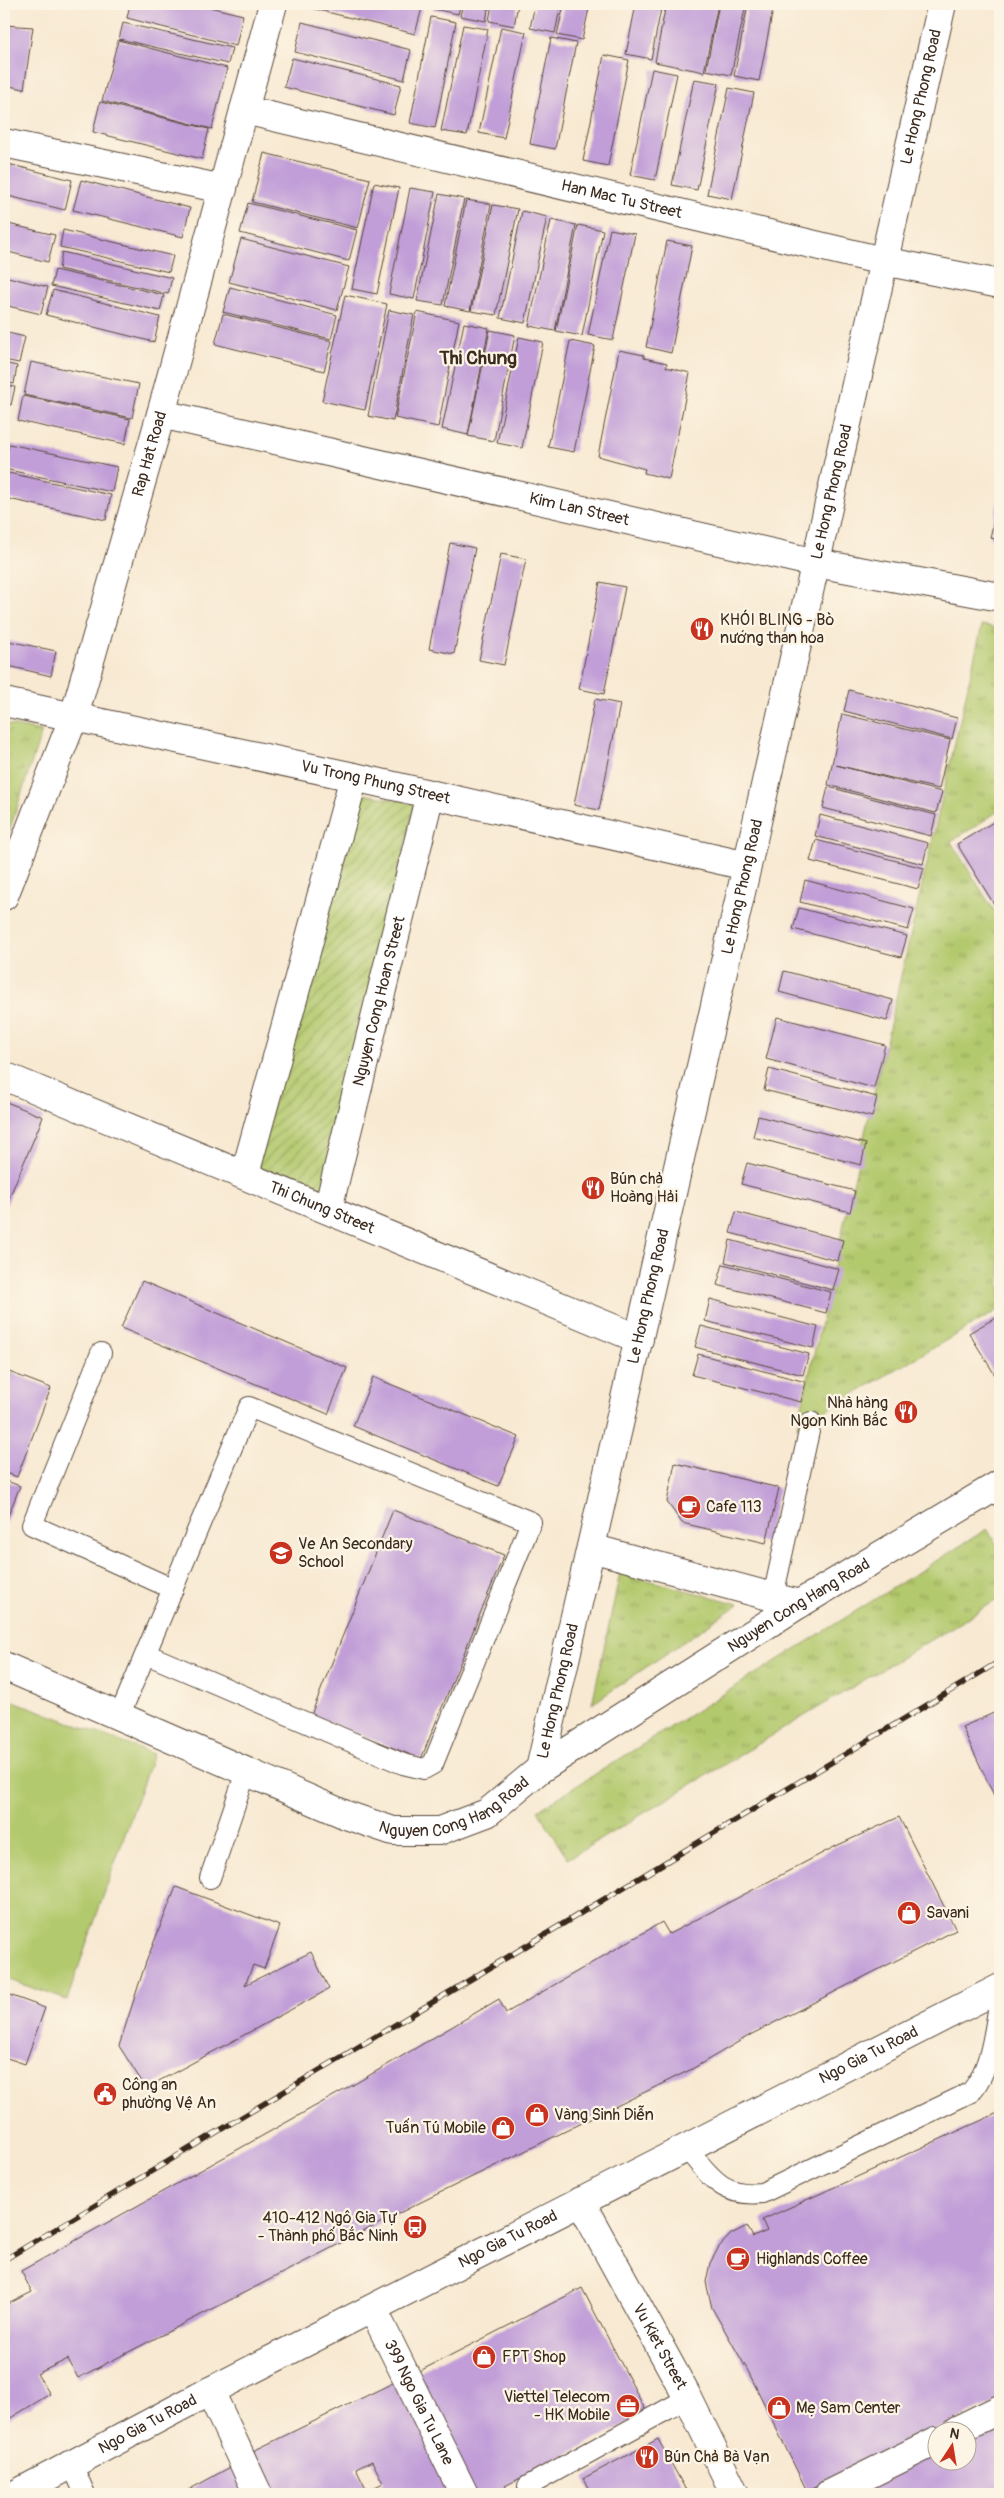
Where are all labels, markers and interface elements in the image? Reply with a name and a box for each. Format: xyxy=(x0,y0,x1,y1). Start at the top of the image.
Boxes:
street label: Le Hong Phong Road xyxy=(896,27,946,166)
street label: Han Mac Tu Street xyxy=(559,175,685,223)
district label: Thi Chung xyxy=(438,346,517,370)
street label: Rap Hat Road xyxy=(128,409,171,499)
street label: Le Hong Phong Road xyxy=(807,422,857,561)
street label: Kim Lan Street xyxy=(527,488,632,530)
place label: KHÓI BLING - Bò nướng than hoa xyxy=(720,609,834,648)
restaurant icon: KHÓI BLING - Bò nướng than hoa xyxy=(689,616,715,642)
street label: Vu Trong Phung Street xyxy=(299,756,453,809)
street label: Le Hong Phong Road xyxy=(717,817,767,956)
street label: Nguyen Cong Hoan Street xyxy=(349,914,410,1088)
place label: Bún chả Hoàng Hải xyxy=(610,1169,678,1207)
restaurant icon: Bún chả Hoàng Hải xyxy=(580,1175,606,1201)
street label: Thi Chung Street xyxy=(266,1177,378,1239)
street label: Le Hong Phong Road xyxy=(623,1227,674,1366)
place label: Nhà hàng Ngon Kinh Bắc xyxy=(790,1393,888,1431)
restaurant icon: Nhà hàng Ngon Kinh Bắc xyxy=(893,1399,919,1425)
cafe icon: Cafe 113 xyxy=(676,1494,702,1520)
place label: Cafe 113 xyxy=(706,1497,762,1517)
place label: Ve An Secondary School xyxy=(298,1534,413,1572)
school or university icon: Ve An Secondary School xyxy=(268,1540,294,1566)
street label: Nguyen Cong Hang Road xyxy=(724,1554,874,1657)
street label: Le Hong Phong Road xyxy=(533,1621,583,1761)
street label: Nguyen Cong Hang Road xyxy=(376,1772,533,1841)
shop icon: Savani xyxy=(896,1900,922,1926)
place label: Savani xyxy=(926,1903,969,1923)
street label: Ngo Gia Tu Road xyxy=(816,2021,921,2089)
place label: Công an phường Vệ An xyxy=(122,2075,216,2113)
public building icon: Công an phường Vệ An xyxy=(92,2081,118,2107)
shop icon: Vàng Sinh Diễn xyxy=(524,2102,550,2128)
place label: Vàng Sinh Diễn xyxy=(554,2105,654,2125)
shop icon: Tuấn Tú Mobile xyxy=(490,2115,516,2141)
place label: Tuấn Tú Mobile xyxy=(386,2118,486,2138)
street label: Ngo Gia Tu Road xyxy=(455,2206,561,2273)
place label: 410-412 Ngô Gia Tự - Thành phố Bắc Ninh xyxy=(258,2208,398,2246)
bus stop icon: 410-412 Ngô Gia Tự - Thành phố Bắc Ninh xyxy=(402,2214,428,2240)
cafe icon: Highlands Coffee xyxy=(725,2246,751,2272)
place label: Highlands Coffee xyxy=(756,2249,868,2269)
street label: Vu Kiet Street xyxy=(628,2300,692,2393)
street label: 399 Ngo Gia Tu Lane xyxy=(380,2336,458,2468)
shop icon: FPT Shop xyxy=(471,2344,497,2370)
place label: FPT Shop xyxy=(502,2347,566,2367)
place label: Viettel Telecom - HK Mobile xyxy=(504,2387,610,2425)
street label: Ngo Gia Tu Road xyxy=(95,2390,200,2458)
office icon: Viettel Telecom - HK Mobile xyxy=(615,2393,641,2419)
shop icon: Mẹ Sam Center xyxy=(766,2395,792,2421)
place label: Mẹ Sam Center xyxy=(796,2398,901,2418)
north arrow xyxy=(926,2420,976,2470)
text: N xyxy=(948,2424,961,2443)
restaurant icon: Bún Chả Bà Vạn xyxy=(634,2444,660,2470)
place label: Bún Chả Bà Vạn xyxy=(664,2447,769,2467)

